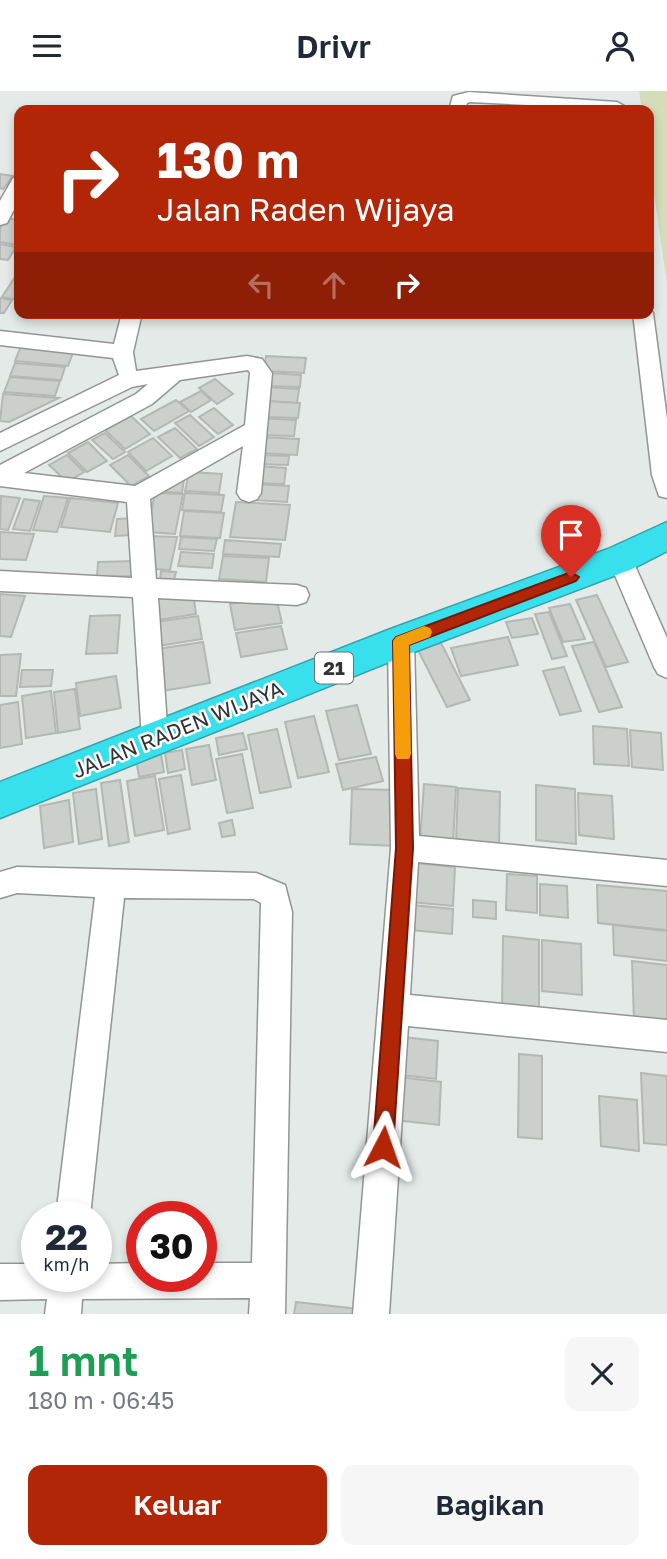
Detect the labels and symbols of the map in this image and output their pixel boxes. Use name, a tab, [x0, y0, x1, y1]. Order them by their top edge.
pin	[541, 505, 601, 577]
road number: 21	[315, 653, 353, 683]
street label: JALAN RADEN WIJAYA	[68, 675, 287, 783]
position arrow	[346, 1110, 420, 1184]
speed limit sign: 30	[126, 1201, 217, 1292]

